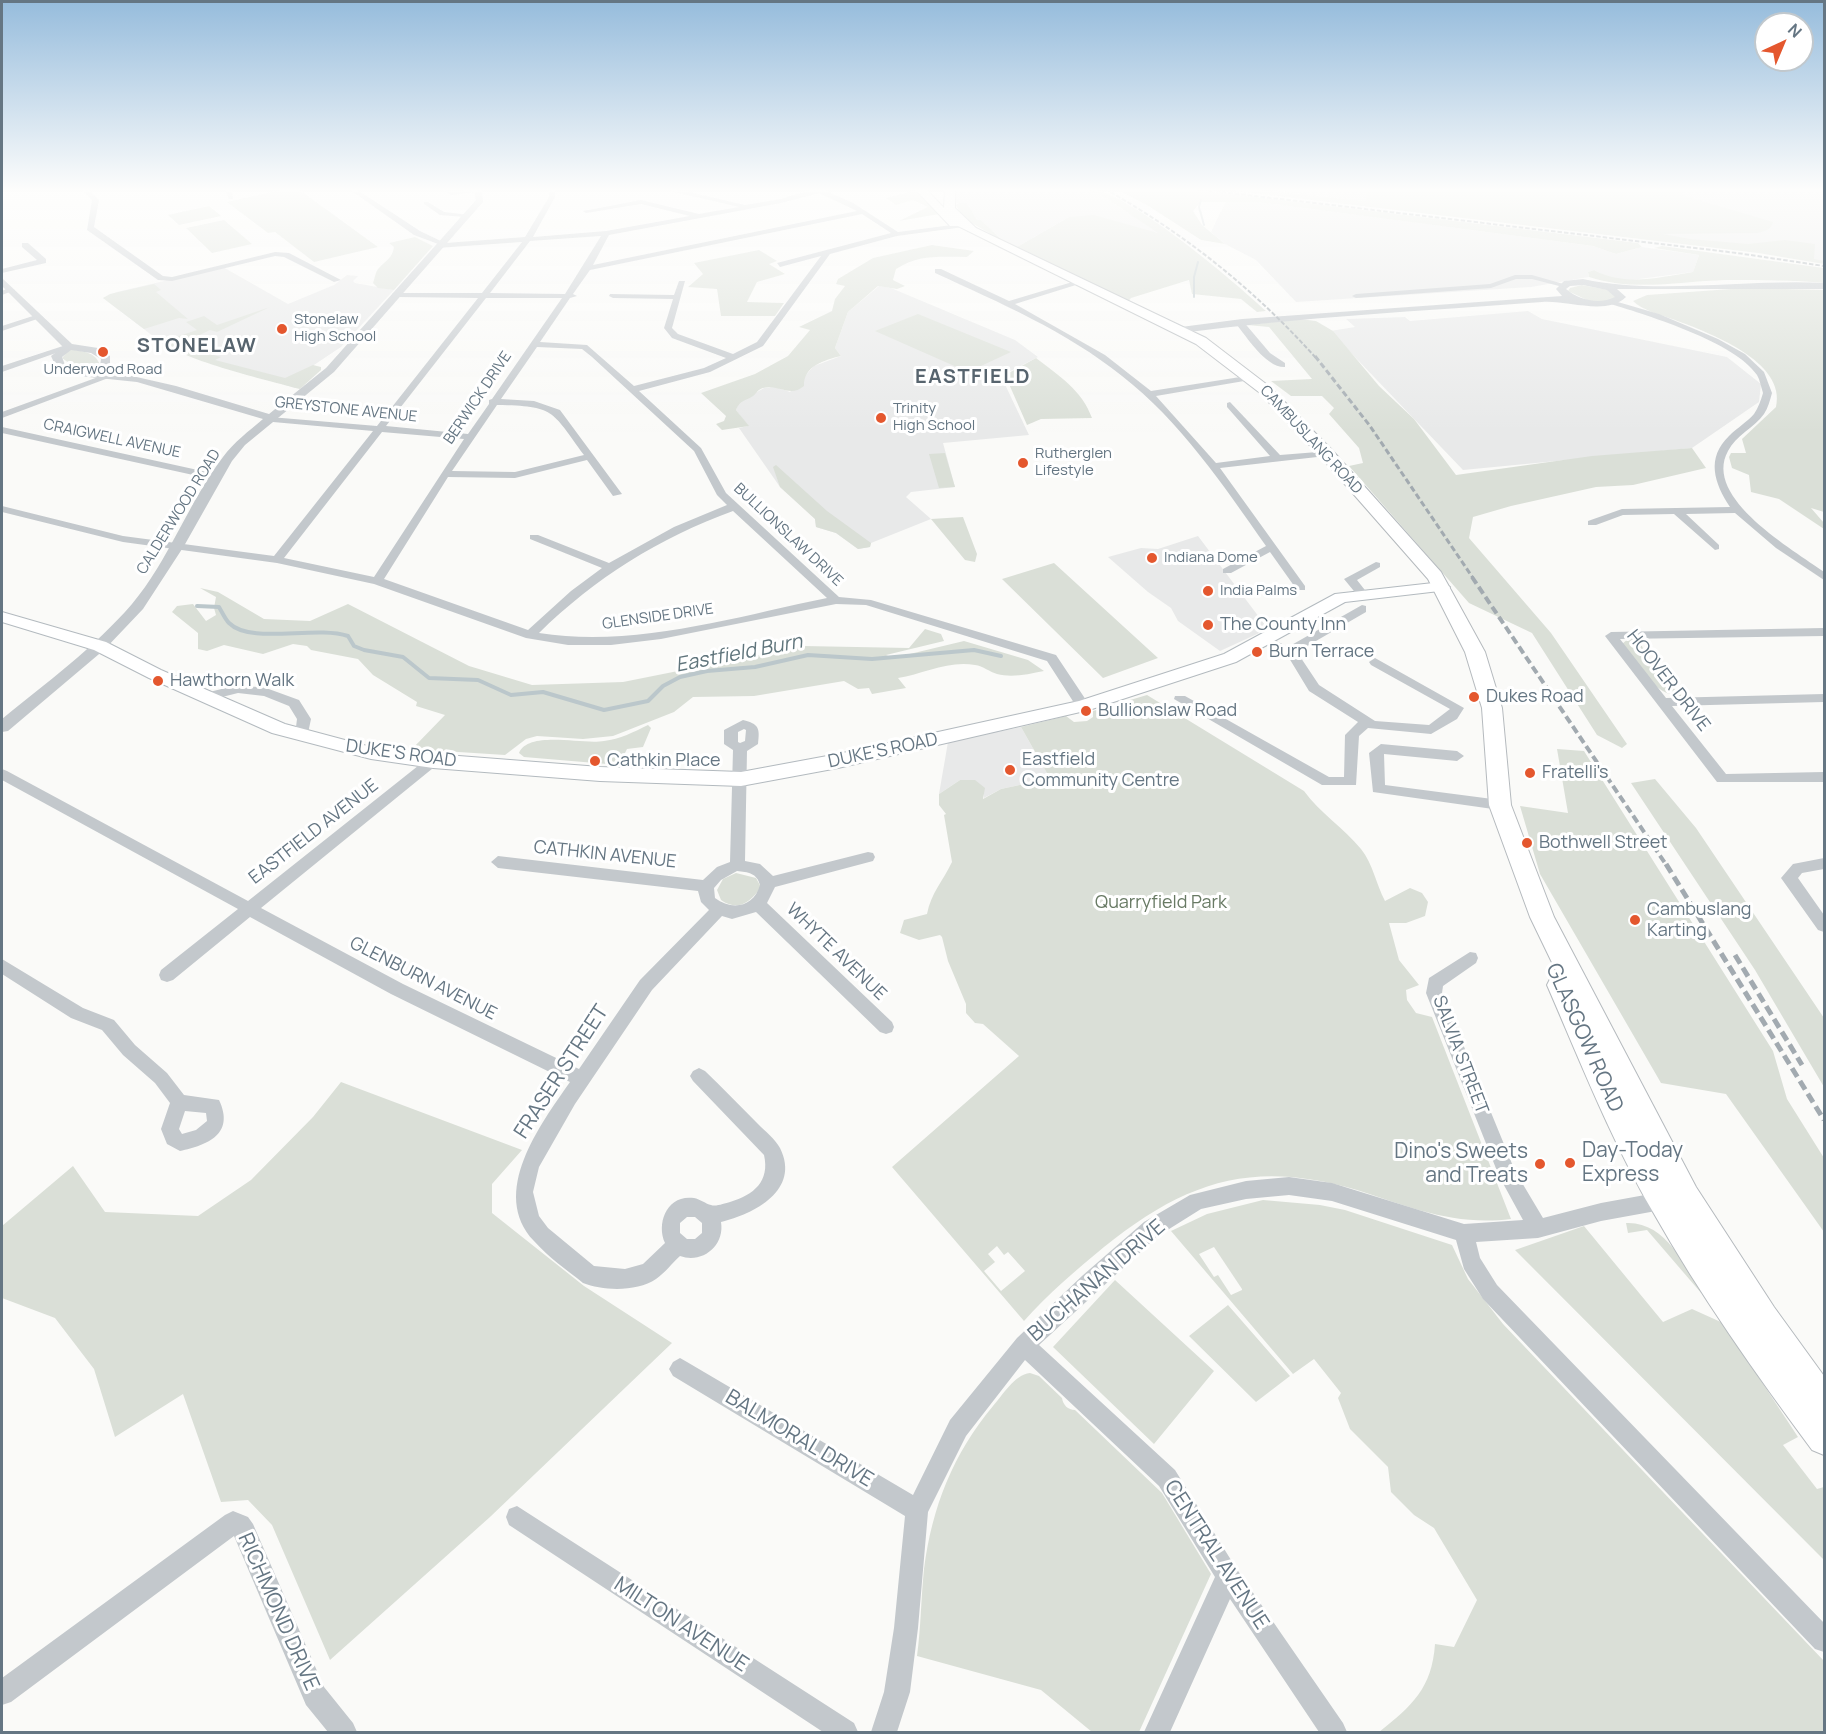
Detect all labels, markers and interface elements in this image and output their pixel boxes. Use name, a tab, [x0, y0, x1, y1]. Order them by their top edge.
north arrow	[1754, 12, 1814, 72]
text: N	[1783, 19, 1807, 42]
place label: Stonelaw High School	[294, 311, 376, 346]
marker: Stonelaw High School	[275, 322, 289, 336]
district label: STONELAW	[137, 334, 257, 358]
marker: Underwood Road	[96, 345, 110, 359]
street label: BERWICK DRIVE	[440, 348, 516, 448]
place label: Underwood Road	[44, 361, 162, 379]
district label: EASTFIELD	[915, 365, 1031, 389]
street label: CAMBUSLANG ROAD	[1256, 382, 1366, 498]
street label: GREYSTONE AVENUE	[274, 394, 418, 426]
place label: Trinity High School	[893, 400, 975, 435]
marker: Trinity High School	[874, 411, 888, 425]
street label: CRAIGWELL AVENUE	[42, 416, 182, 462]
place label: Rutherglen Lifestyle	[1035, 445, 1112, 480]
street label: CALDERWOOD ROAD	[133, 446, 225, 578]
marker: Rutherglen Lifestyle	[1016, 456, 1030, 470]
street label: BULLIONSLAW DRIVE	[730, 480, 846, 590]
place label: Indiana Dome	[1164, 549, 1258, 567]
marker: Indiana Dome	[1145, 551, 1159, 565]
place label: India Palms	[1220, 582, 1297, 600]
marker: India Palms	[1201, 584, 1215, 598]
street label: GLENSIDE DRIVE	[601, 600, 715, 634]
place label: The County Inn	[1220, 614, 1346, 636]
marker: The County Inn	[1201, 618, 1215, 632]
street label: HOOVER DRIVE	[1622, 626, 1714, 736]
water label: Eastfield Burn	[674, 630, 804, 678]
place label: Burn Terrace	[1269, 641, 1374, 663]
marker: Burn Terrace	[1250, 645, 1264, 659]
place label: Hawthorn Walk	[170, 670, 294, 692]
marker: Hawthorn Walk	[151, 674, 165, 688]
place label: Dukes Road	[1486, 686, 1584, 708]
marker: Dukes Road	[1467, 690, 1481, 704]
place label: Bullionslaw Road	[1098, 700, 1237, 722]
marker: Bullionslaw Road	[1079, 704, 1093, 718]
street label: DUKE'S ROAD	[826, 729, 940, 773]
street label: DUKE'S ROAD	[344, 736, 458, 772]
place label: Eastfield Community Centre	[1022, 749, 1180, 792]
place label: Cathkin Place	[607, 750, 720, 772]
marker: Cathkin Place	[588, 754, 602, 768]
place label: Fratelli's	[1542, 762, 1608, 784]
marker: Eastfield Community Centre	[1003, 763, 1017, 777]
marker: Fratelli's	[1523, 766, 1537, 780]
street label: EASTFIELD AVENUE	[245, 775, 383, 889]
place label: Bothwell Street	[1539, 832, 1667, 854]
marker: Bothwell Street	[1520, 836, 1534, 850]
street label: CATHKIN AVENUE	[533, 837, 677, 873]
park label: Quarryfield Park	[1095, 892, 1227, 914]
street label: WHYTE AVENUE	[781, 899, 891, 1005]
place label: Cambuslang Karting	[1647, 899, 1751, 942]
marker: Cambuslang Karting	[1628, 913, 1642, 927]
street label: GLENBURN AVENUE	[346, 933, 500, 1025]
street label: GLASGOW ROAD	[1540, 960, 1628, 1116]
street label: SALVIA STREET	[1428, 993, 1492, 1117]
street label: FRASER STREET	[509, 1000, 615, 1144]
place label: Day-Today Express	[1582, 1138, 1683, 1188]
place label: Dino's Sweets and Treats	[1394, 1139, 1528, 1189]
marker: Day-Today Express	[1563, 1156, 1577, 1170]
marker: Dino's Sweets and Treats	[1533, 1157, 1547, 1171]
street label: BUCHANAN DRIVE	[1023, 1215, 1171, 1347]
street label: BALMORAL DRIVE	[720, 1385, 878, 1493]
street label: CENTRAL AVENUE	[1158, 1476, 1274, 1634]
street label: RICHMOND DRIVE	[232, 1529, 324, 1695]
street label: MILTON AVENUE	[609, 1572, 753, 1678]

